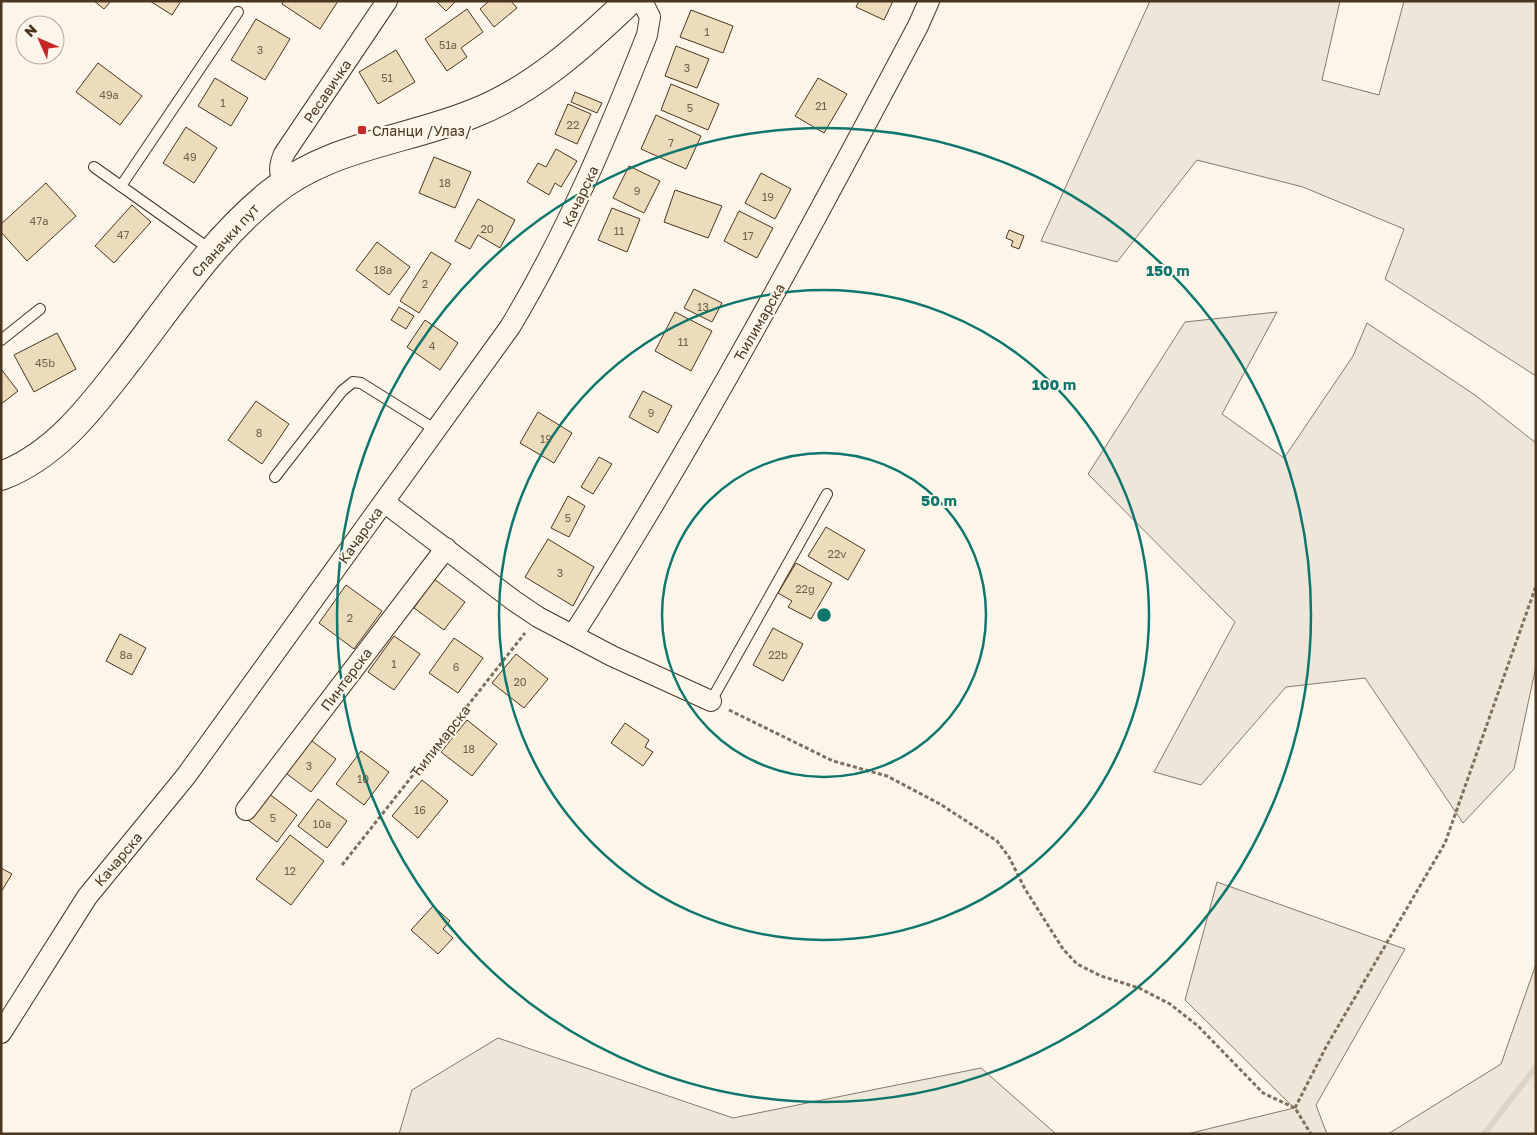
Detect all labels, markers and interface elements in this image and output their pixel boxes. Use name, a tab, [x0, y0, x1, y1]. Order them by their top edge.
north arrow	[15, 15, 65, 65]
text: N	[21, 21, 40, 40]
house number: 1	[704, 25, 710, 38]
house number: 51a	[439, 38, 457, 51]
house number: 3	[257, 43, 263, 56]
street label: Ресавичка	[300, 56, 354, 126]
house number: 3	[684, 61, 690, 74]
house number: 51	[381, 71, 393, 84]
house number: 49a	[99, 88, 119, 101]
house number: 1	[220, 96, 226, 109]
house number: 21	[815, 99, 827, 112]
house number: 5	[687, 101, 693, 114]
house number: 22	[567, 118, 579, 131]
place label: Сланци /Улаз/	[372, 122, 472, 139]
marker: Сланци /Улаз/	[356, 124, 368, 136]
house number: 7	[668, 136, 674, 149]
house number: 49	[183, 150, 197, 163]
street label: Качарска	[558, 163, 602, 229]
house number: 18	[439, 176, 451, 189]
house number: 9	[634, 184, 640, 197]
house number: 19	[762, 190, 774, 203]
street label: Сланачки пут	[188, 200, 262, 280]
house number: 47a	[30, 214, 48, 227]
house number: 20	[480, 222, 494, 235]
house number: 11	[614, 224, 624, 237]
house number: 47	[117, 228, 129, 241]
house number: 17	[742, 229, 754, 242]
text: 150 m	[1146, 261, 1190, 279]
house number: 18a	[374, 263, 392, 276]
house number: 2	[422, 277, 428, 290]
street label: Ћилимарска	[730, 280, 788, 364]
house number: 13	[697, 300, 709, 313]
house number: 11	[678, 335, 688, 348]
house number: 4	[429, 339, 436, 352]
house number: 45b	[35, 356, 55, 369]
text: 100 m	[1032, 375, 1076, 393]
house number: 9	[648, 406, 654, 419]
house number: 8	[256, 426, 263, 439]
house number: 19	[540, 432, 552, 445]
text: 50 m	[921, 491, 957, 509]
street label: Качарска	[334, 503, 386, 567]
house number: 5	[565, 511, 571, 524]
house number: 22v	[828, 547, 846, 560]
house number: 3	[557, 566, 563, 579]
house number: 22g	[795, 582, 815, 595]
centre of rings	[815, 606, 833, 624]
house number: 2	[347, 611, 353, 624]
street label: Пинтерска	[317, 644, 375, 714]
house number: 8a	[120, 648, 132, 661]
house number: 22b	[768, 648, 788, 661]
house number: 1	[391, 657, 397, 670]
house number: 6	[453, 660, 460, 673]
house number: 20	[513, 675, 527, 688]
street label: Ћилимарска	[407, 701, 473, 781]
house number: 18	[463, 742, 475, 755]
house number: 3	[306, 759, 312, 772]
house number: 10	[357, 772, 369, 785]
house number: 16	[414, 803, 426, 816]
house number: 5	[270, 811, 276, 824]
house number: 10a	[313, 817, 331, 830]
street label: Качарска	[90, 829, 146, 889]
house number: 12	[284, 864, 296, 877]

